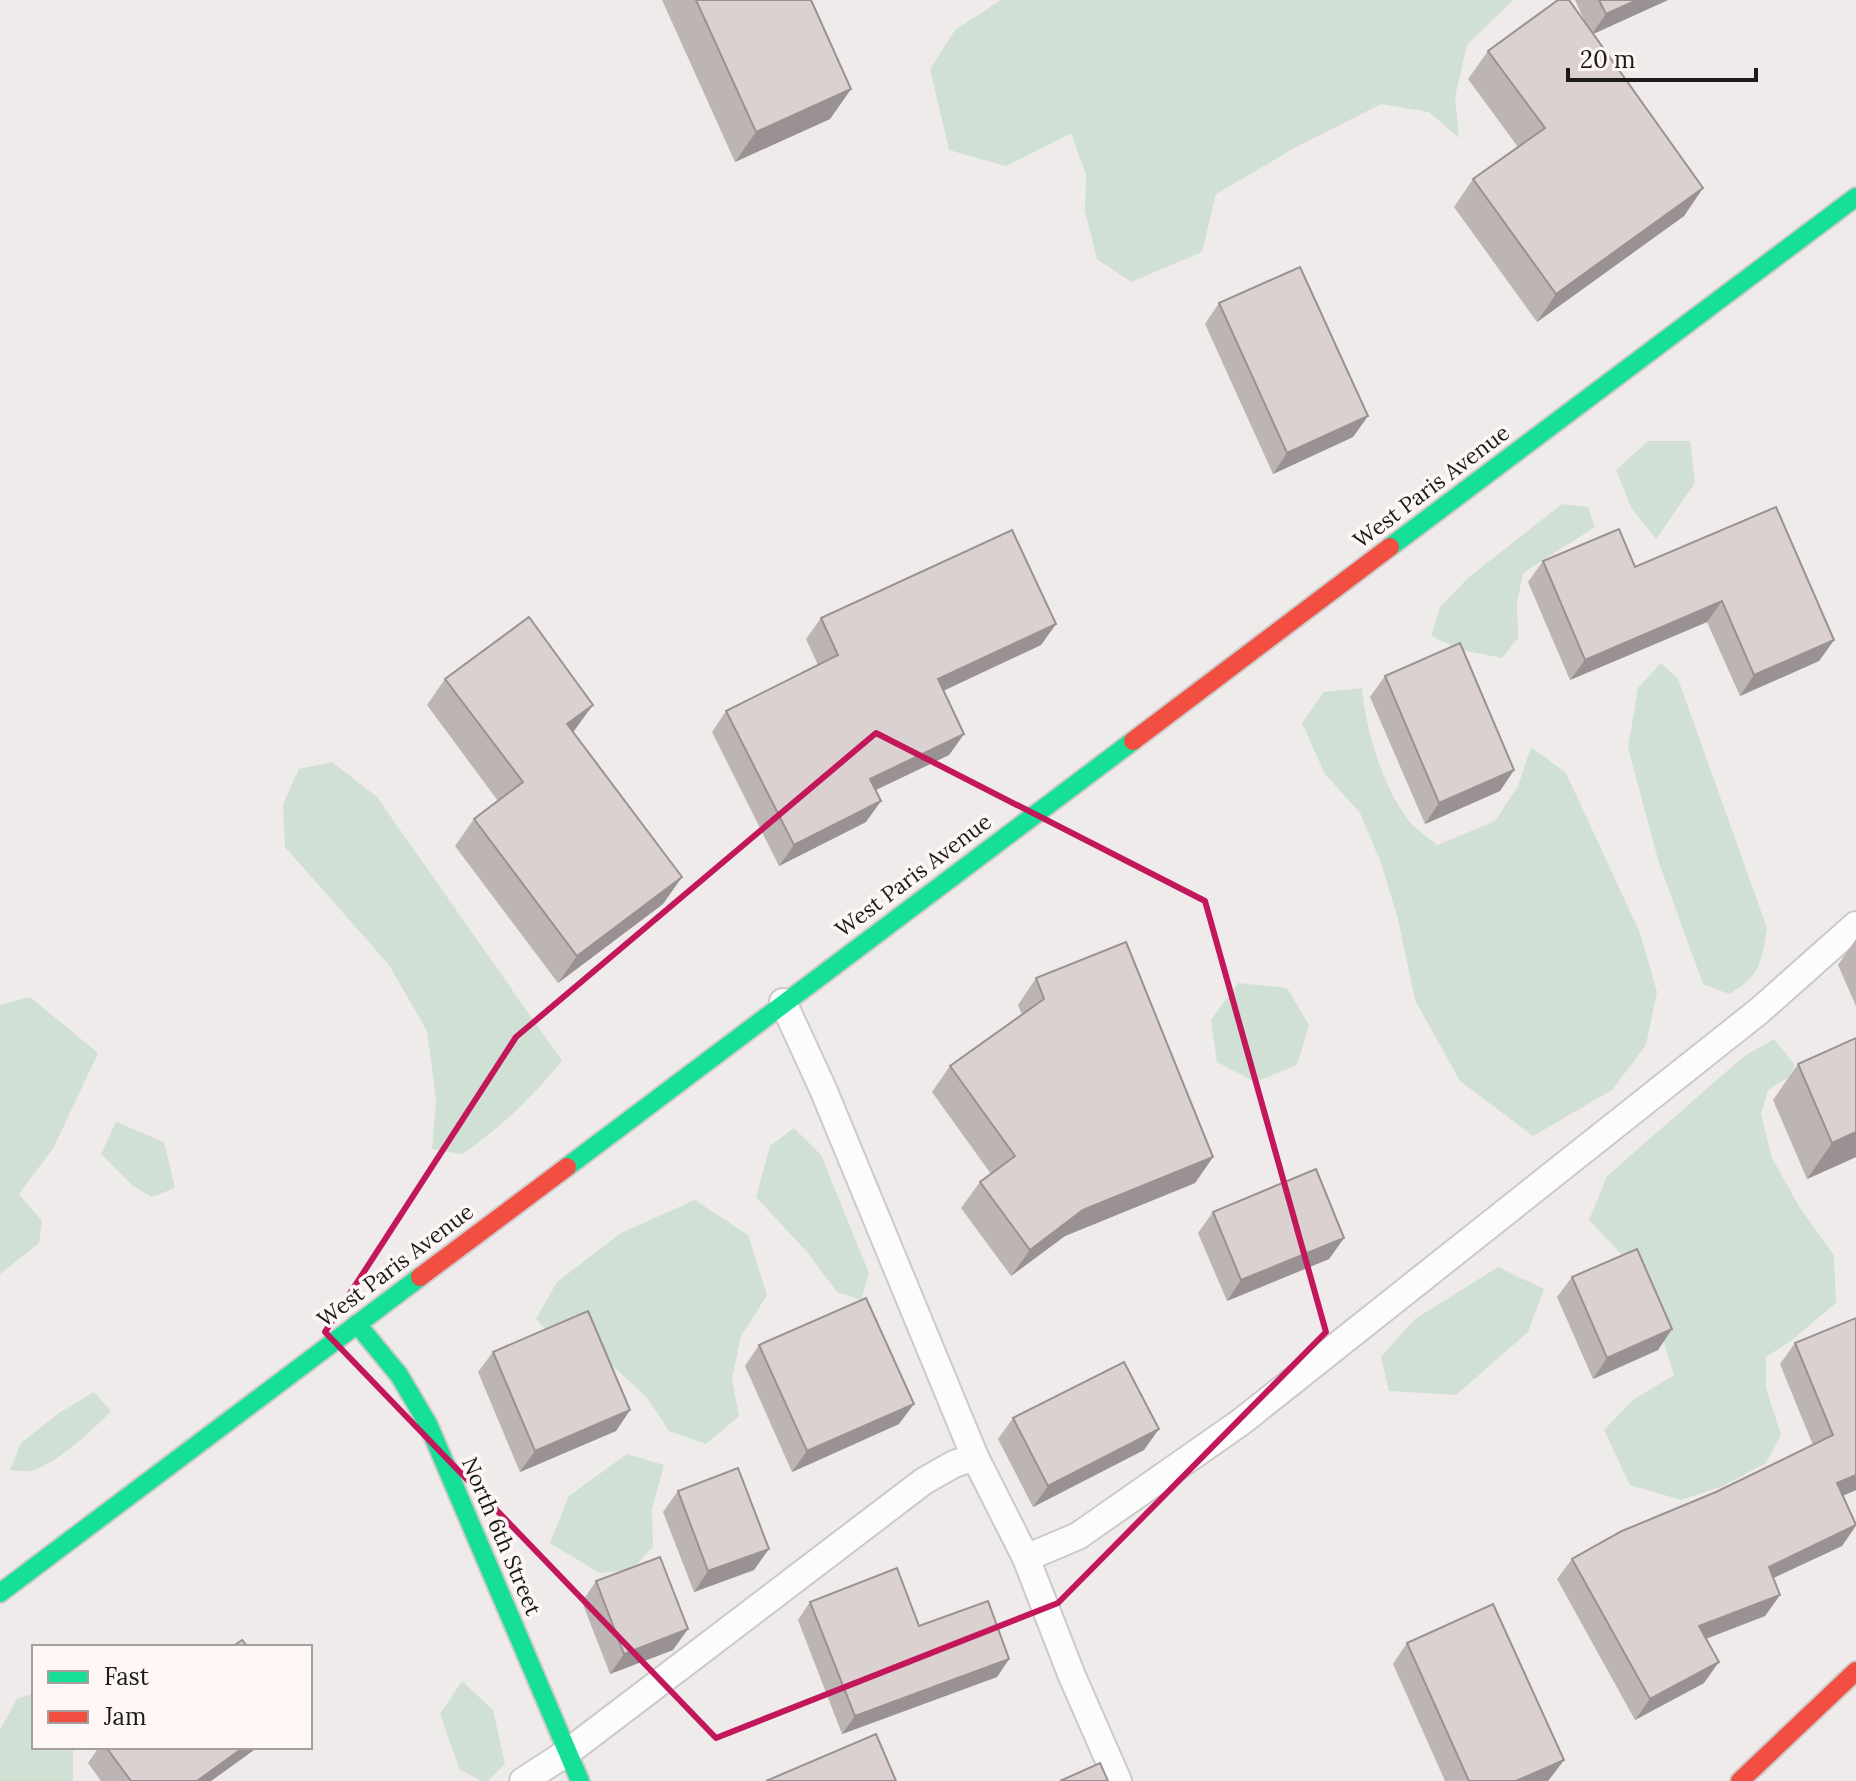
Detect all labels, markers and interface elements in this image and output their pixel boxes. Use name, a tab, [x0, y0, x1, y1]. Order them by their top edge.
scale bar	[1568, 32, 1756, 82]
text: 20 m	[1580, 44, 1636, 75]
street label: West Paris Avenue	[1347, 418, 1515, 554]
street label: West Paris Avenue	[829, 807, 997, 943]
street label: West Paris Avenue	[311, 1197, 479, 1333]
street label: North 6th Street	[456, 1453, 548, 1620]
legend	[32, 1645, 312, 1749]
text: Fast	[104, 1661, 150, 1692]
text: Jam	[103, 1701, 146, 1732]

